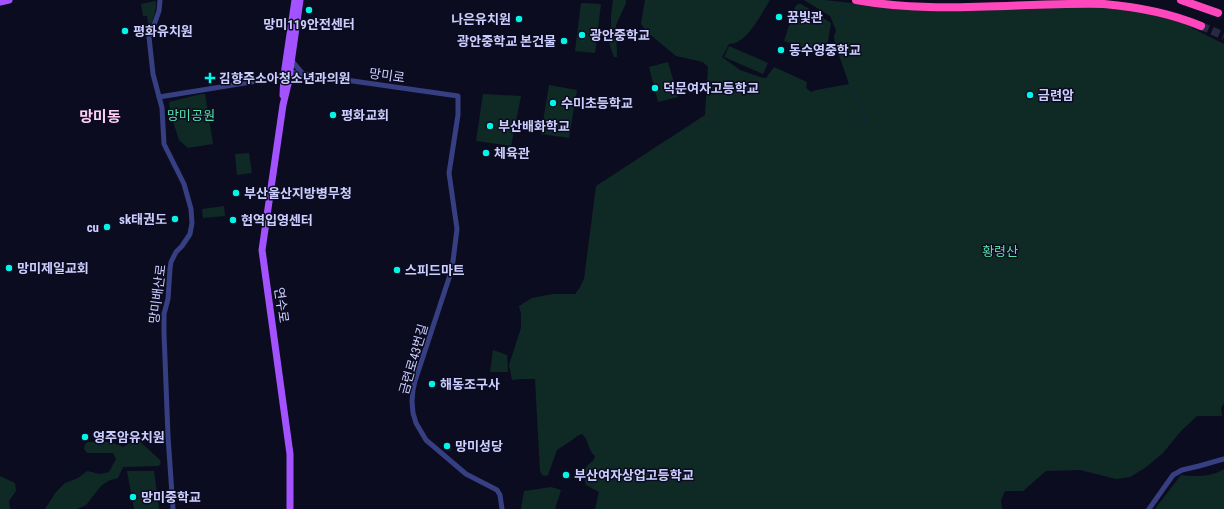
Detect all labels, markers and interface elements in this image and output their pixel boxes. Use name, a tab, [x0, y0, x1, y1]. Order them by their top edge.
marker: 망미119안전센터	[304, 5, 314, 15]
place label: 꿈빛관	[787, 10, 823, 25]
place label: 나은유치원	[451, 12, 511, 27]
marker: 꿈빛관	[774, 12, 784, 22]
marker: 나은유치원	[514, 14, 524, 24]
place label: 망미119안전센터	[263, 17, 355, 32]
place label: 평화유치원	[133, 24, 193, 39]
marker: 평화유치원	[120, 26, 130, 36]
place label: 광안중학교	[590, 28, 650, 43]
marker: 광안중학교	[577, 30, 587, 40]
place label: 광안중학교 본건물	[457, 34, 556, 49]
marker: 광안중학교 본건물	[559, 36, 569, 46]
place label: 동수영중학교	[789, 43, 861, 58]
marker: 동수영중학교	[776, 45, 786, 55]
street label: 망미로	[368, 66, 406, 85]
place label: 김향주소아청소년과의원	[219, 71, 351, 86]
marker: 김향주소아청소년과의원	[204, 72, 216, 84]
place label: 덕문여자고등학교	[663, 81, 759, 96]
marker: 덕문여자고등학교	[650, 83, 660, 93]
place label: 금련암	[1038, 88, 1074, 103]
marker: 금련암	[1025, 90, 1035, 100]
place label: 수미초등학교	[561, 96, 633, 111]
marker: 수미초등학교	[548, 98, 558, 108]
district label: 망미동	[79, 108, 121, 126]
park label: 망미공원	[167, 108, 215, 123]
place label: 평화교회	[341, 108, 389, 123]
marker: 평화교회	[328, 110, 338, 120]
place label: 부산배화학교	[498, 119, 570, 134]
marker: 부산배화학교	[485, 121, 495, 131]
place label: 체육관	[494, 146, 530, 161]
marker: 체육관	[481, 148, 491, 158]
place label: 부산울산지방병무청	[244, 186, 352, 201]
marker: 부산울산지방병무청	[231, 188, 241, 198]
place label: sk태권도	[119, 212, 167, 227]
place label: 현역입영센터	[241, 213, 313, 228]
marker: sk태권도	[170, 214, 180, 224]
marker: 현역입영센터	[228, 215, 238, 225]
place label: cu	[87, 220, 99, 235]
marker: cu	[102, 222, 112, 232]
park label: 황령산	[982, 244, 1018, 259]
place label: 망미제일교회	[17, 261, 89, 276]
marker: 망미제일교회	[4, 263, 14, 273]
street label: 망미배산로	[146, 263, 169, 325]
place label: 스피드마트	[405, 263, 465, 278]
marker: 스피드마트	[392, 265, 402, 275]
street label: 연수로	[272, 286, 291, 324]
street label: 금련로43번길	[396, 322, 431, 396]
place label: 해동조구사	[440, 377, 500, 392]
marker: 해동조구사	[427, 379, 437, 389]
place label: 영주암유치원	[93, 430, 165, 445]
marker: 영주암유치원	[80, 432, 90, 442]
place label: 망미성당	[455, 439, 503, 454]
marker: 망미성당	[442, 441, 452, 451]
place label: 부산여자상업고등학교	[574, 468, 694, 483]
marker: 부산여자상업고등학교	[561, 470, 571, 480]
place label: 망미중학교	[141, 490, 201, 505]
marker: 망미중학교	[128, 492, 138, 502]

